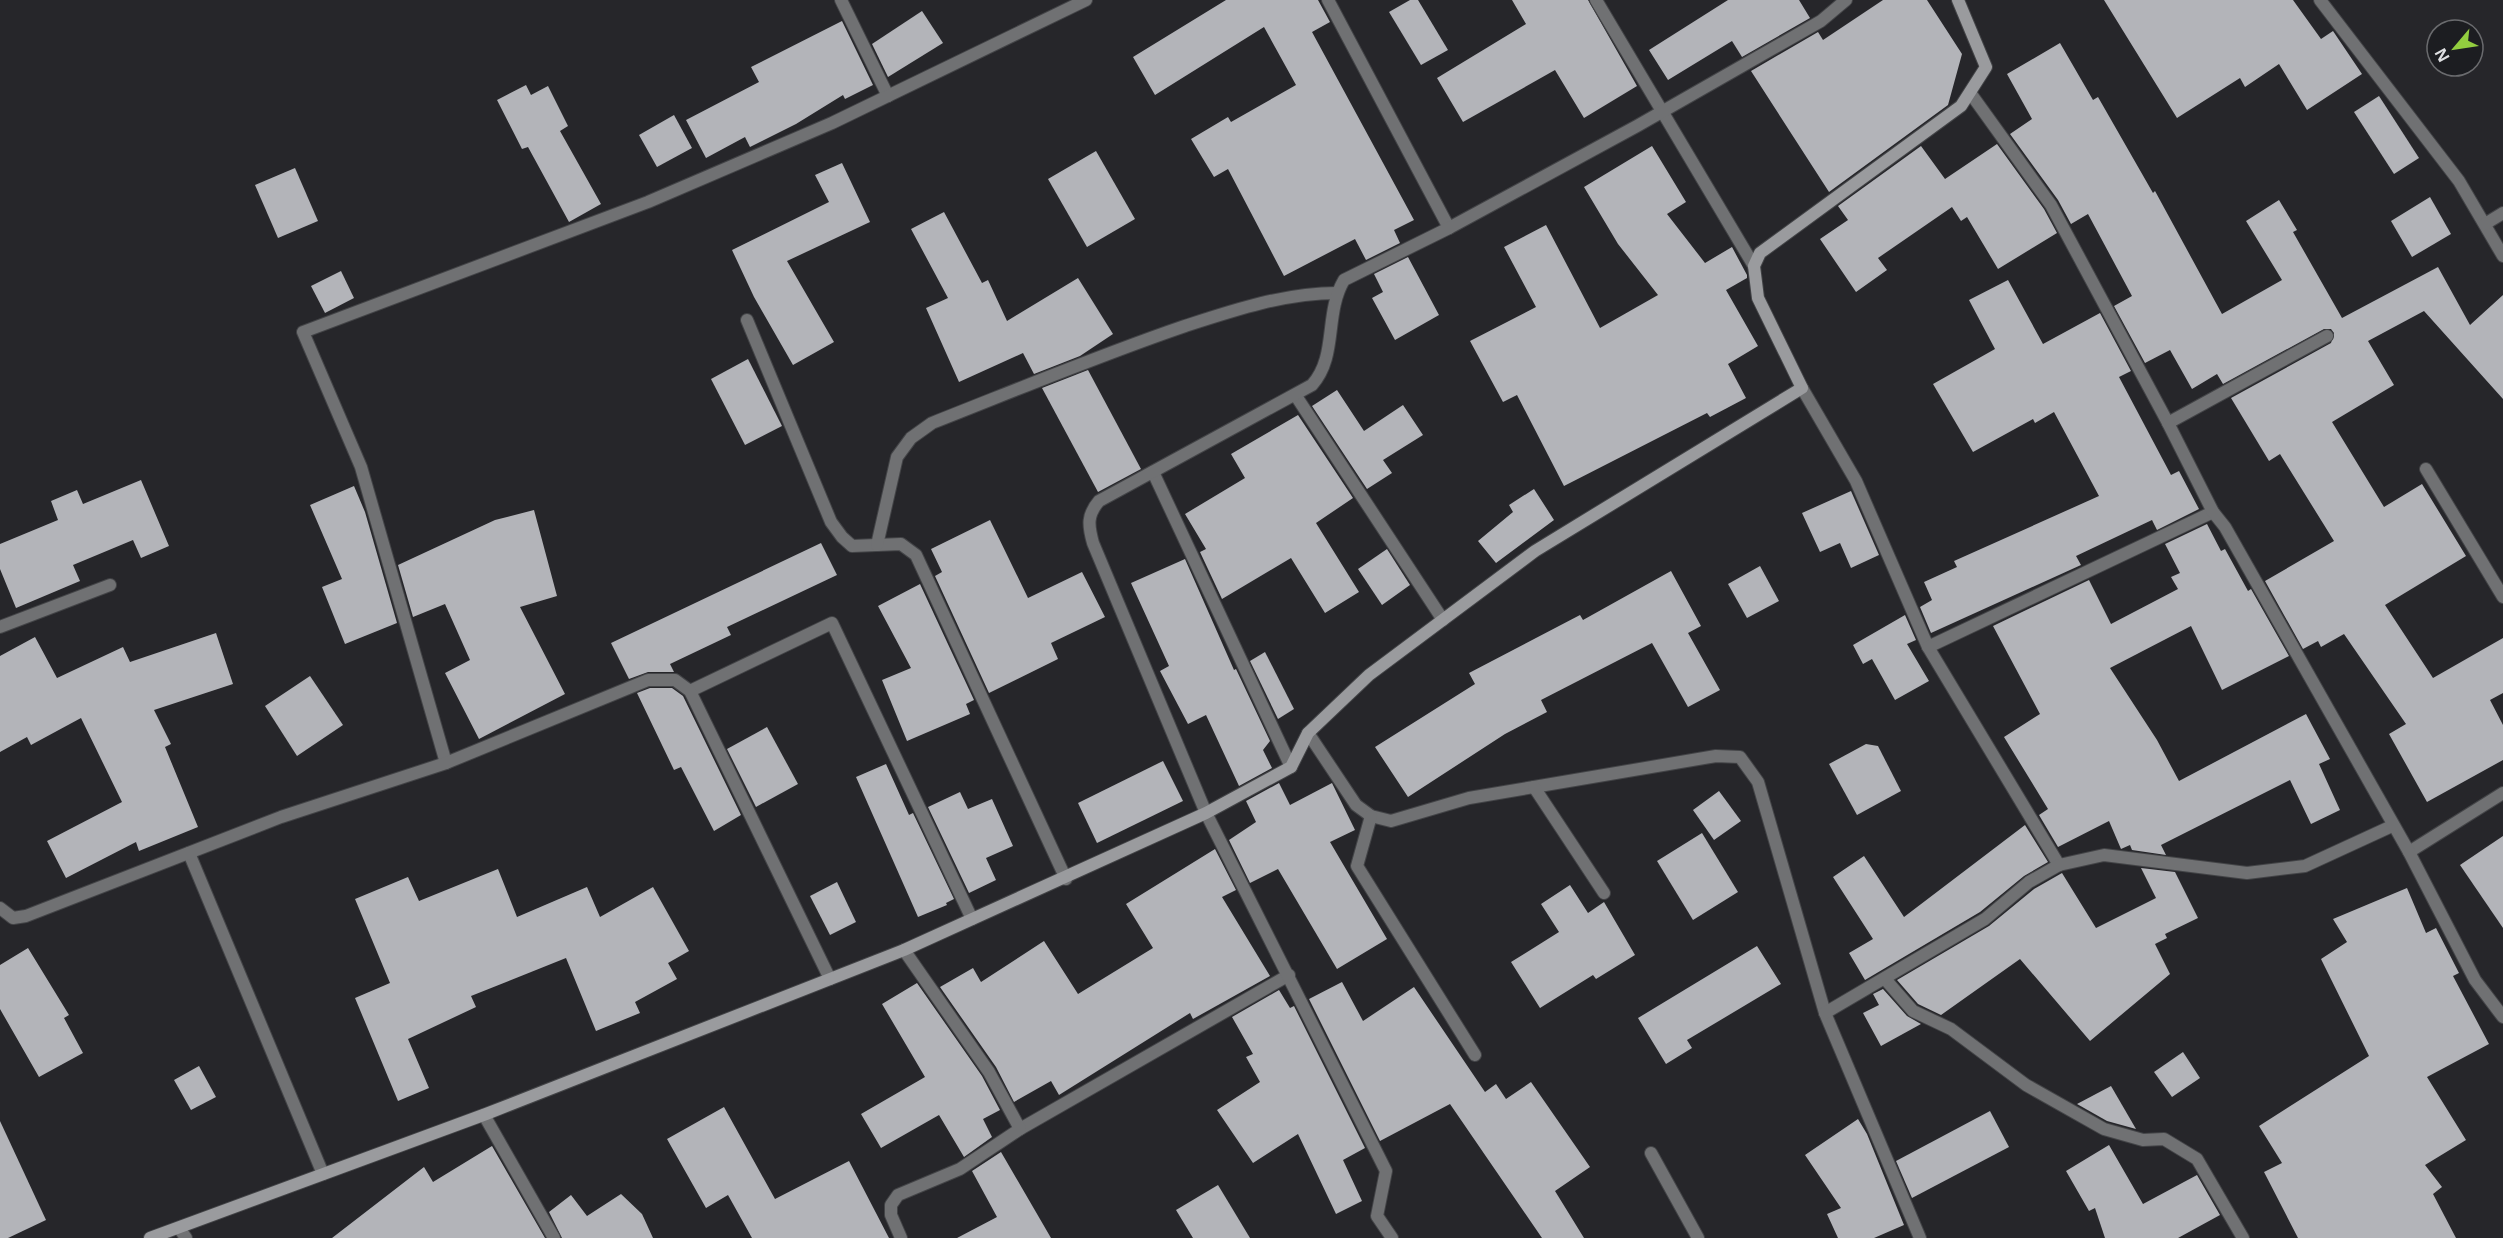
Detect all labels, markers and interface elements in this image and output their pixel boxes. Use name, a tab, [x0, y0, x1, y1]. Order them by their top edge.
north arrow	[2425, 18, 2485, 78]
text: N	[2429, 44, 2455, 66]

